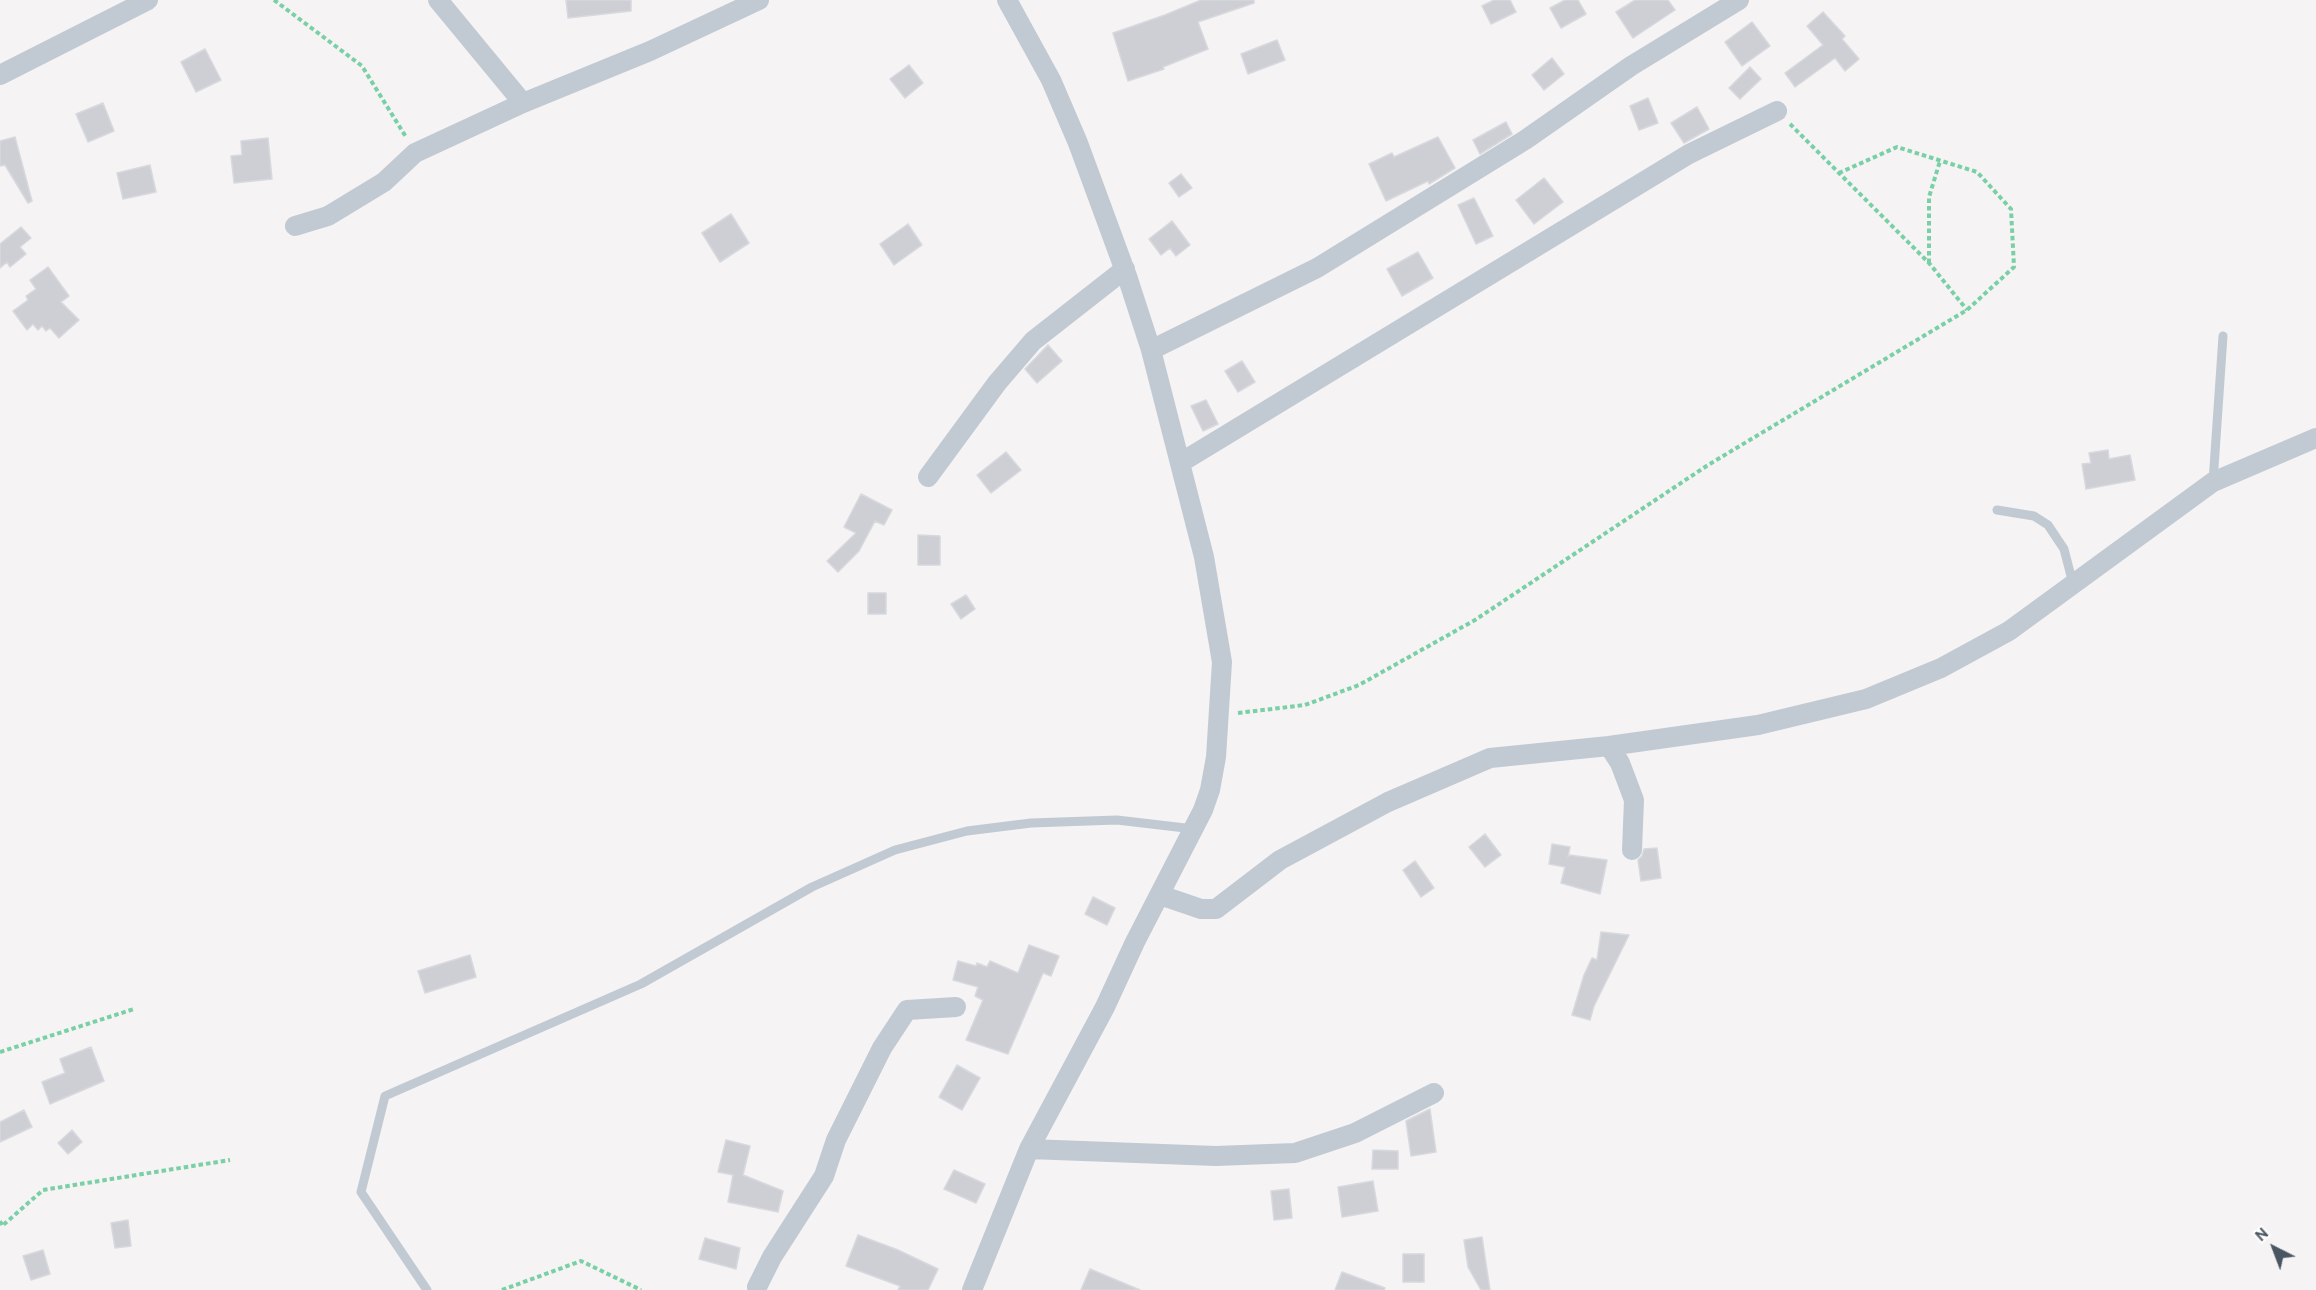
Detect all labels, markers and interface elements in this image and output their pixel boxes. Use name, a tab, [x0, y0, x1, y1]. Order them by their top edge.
north arrow	[2244, 1218, 2304, 1278]
text: N	[2251, 1223, 2272, 1245]

